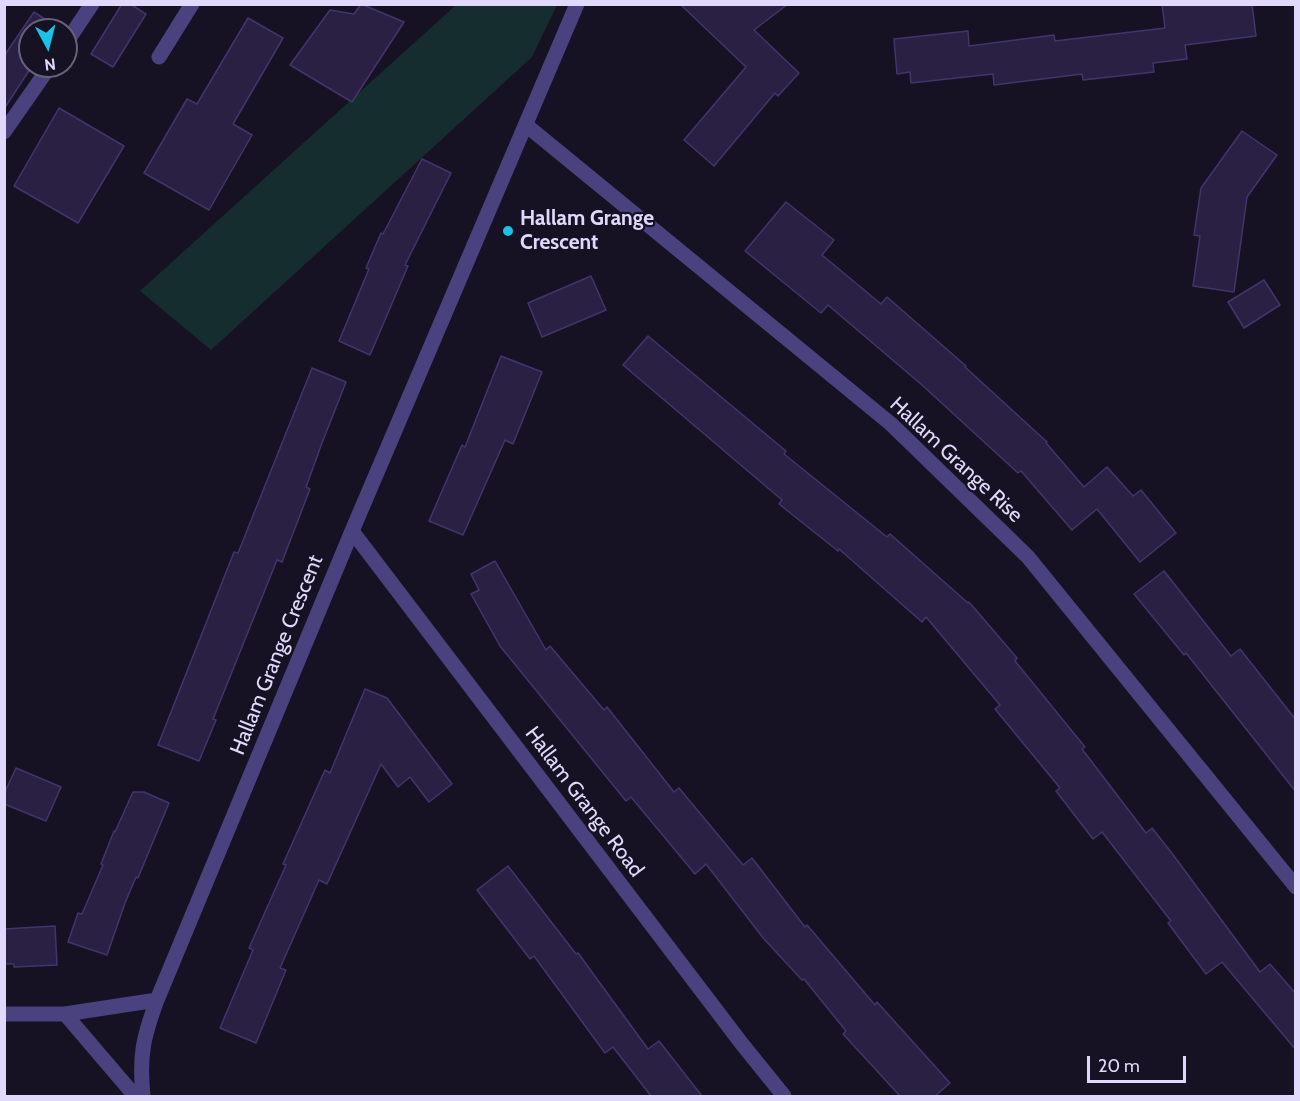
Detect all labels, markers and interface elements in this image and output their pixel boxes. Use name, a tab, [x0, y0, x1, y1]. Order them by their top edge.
north arrow	[18, 18, 78, 78]
text: N	[43, 54, 57, 74]
place label: Hallam Grange Crescent	[520, 206, 654, 256]
marker: Hallam Grange Crescent	[501, 224, 515, 238]
street label: Hallam Grange Rise	[884, 392, 1028, 528]
street label: Hallam Grange Crescent	[225, 551, 329, 759]
street label: Hallam Grange Road	[519, 722, 649, 882]
scale bar	[1090, 1044, 1189, 1082]
text: 20 m	[1098, 1055, 1140, 1077]

